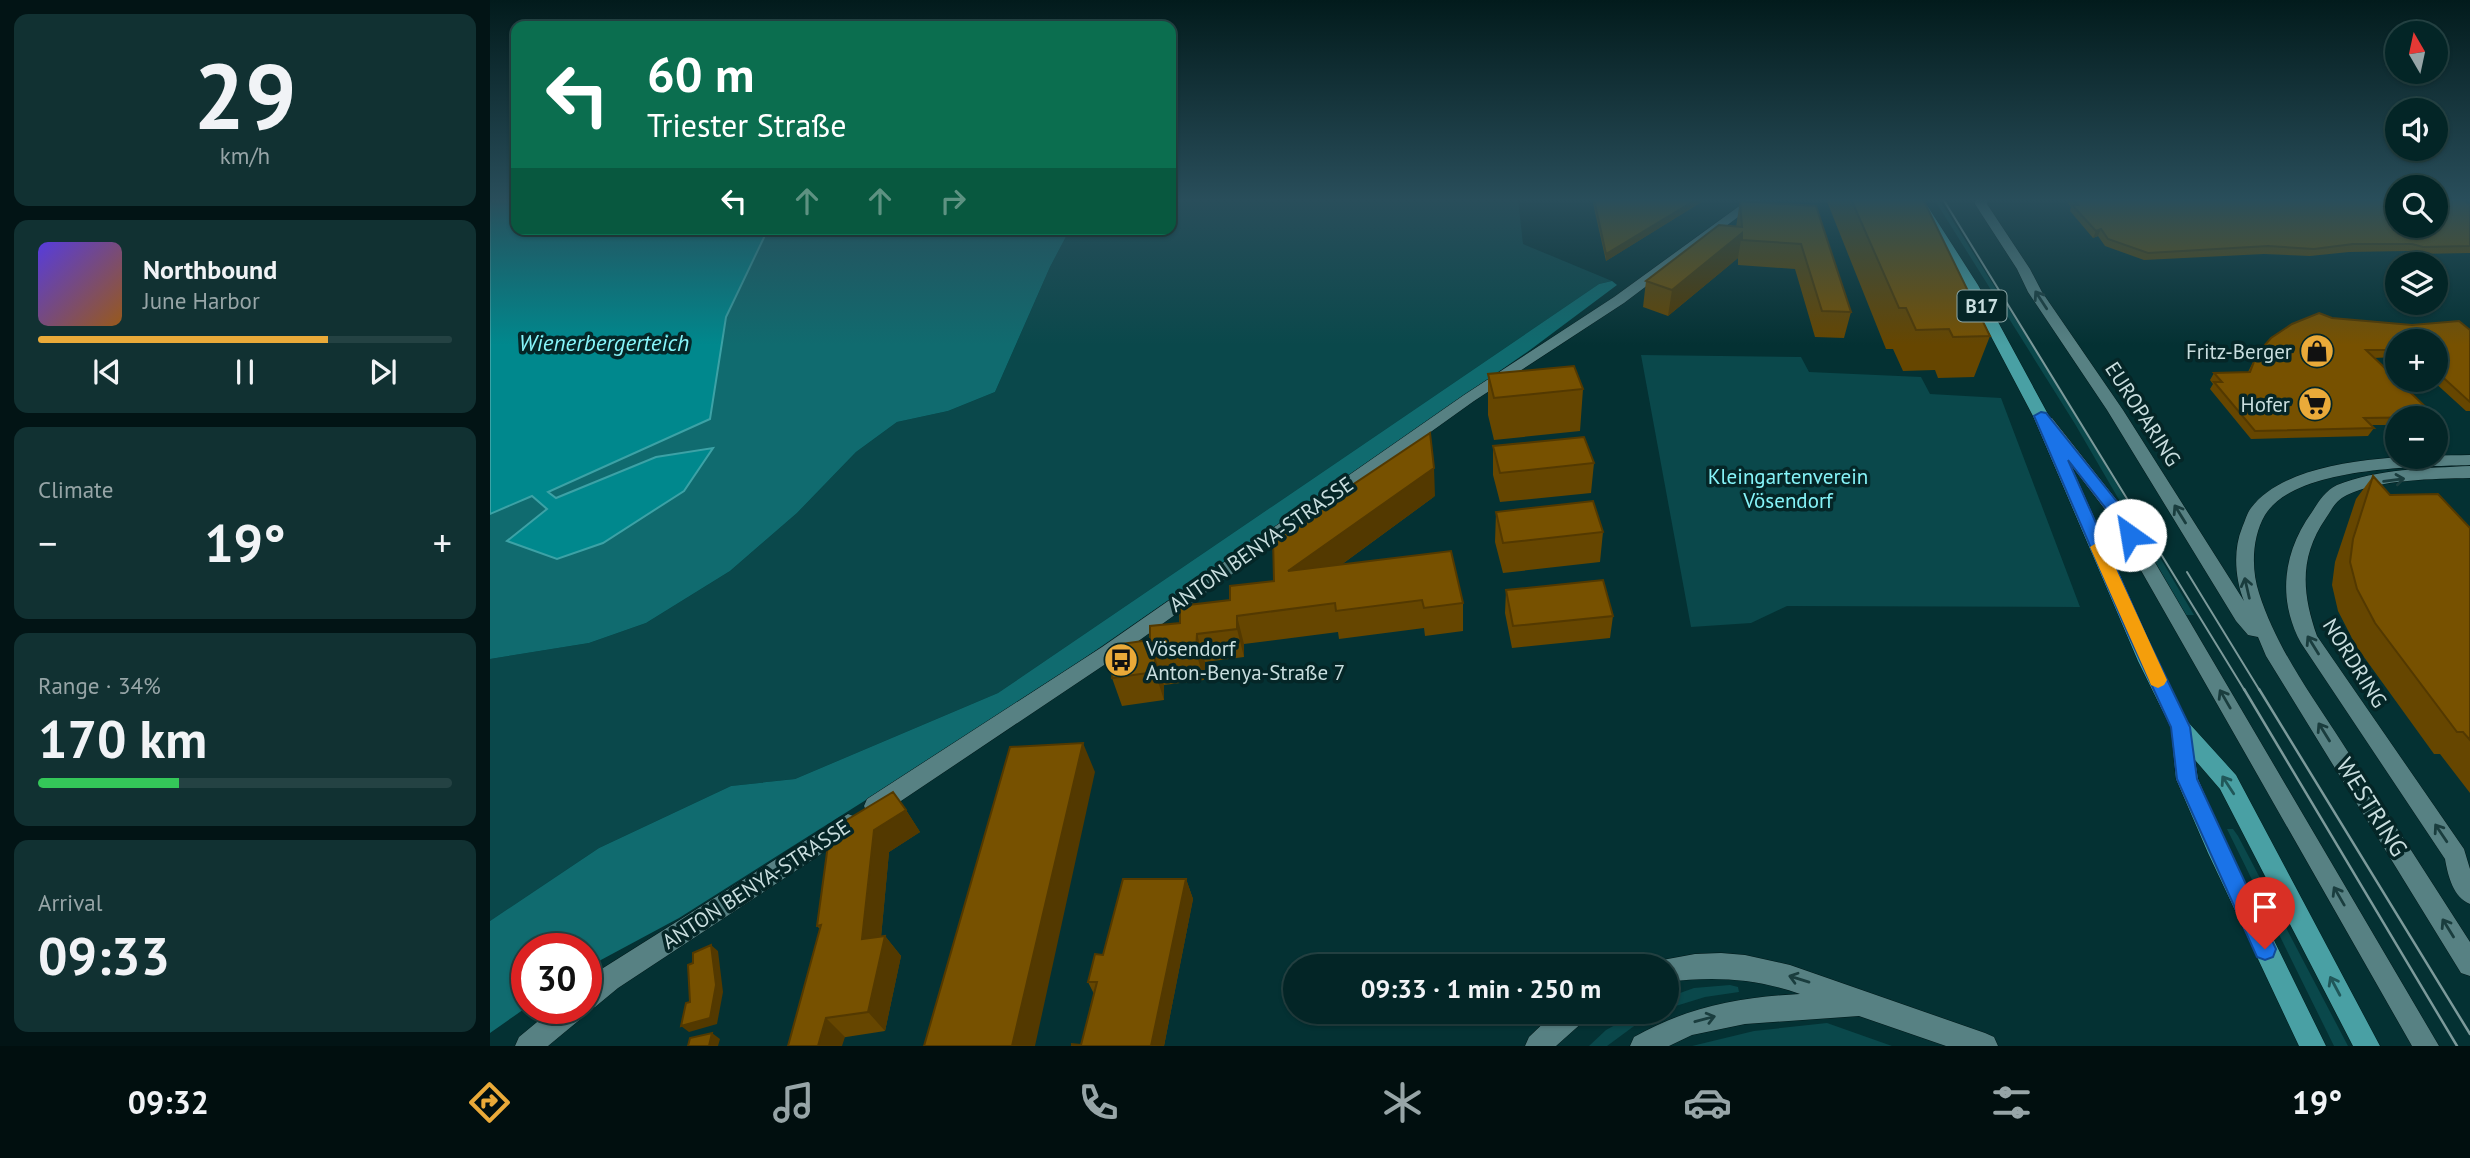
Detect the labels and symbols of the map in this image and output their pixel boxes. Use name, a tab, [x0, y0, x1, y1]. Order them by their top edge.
north arrow	[2385, 21, 2448, 84]
road number: B17	[1958, 290, 2006, 322]
one-way arrow	[2034, 291, 2048, 310]
water label: Wienerbergerteich	[519, 328, 689, 357]
shop icon: Fritz-Berger	[2298, 332, 2336, 370]
place label: Fritz-Berger	[2186, 338, 2292, 365]
street label: EUROPARING	[2099, 357, 2187, 471]
supermarket icon: Hofer	[2296, 385, 2334, 423]
place label: Hofer	[2241, 391, 2290, 418]
park label: Kleingartenverein Vösendorf	[1708, 463, 1868, 514]
street label: ANTON BENYA-STRASSE	[1164, 470, 1358, 618]
one-way arrow	[2382, 473, 2405, 486]
position arrow	[2093, 498, 2167, 572]
one-way arrow	[2172, 505, 2187, 524]
one-way arrow	[2240, 578, 2253, 600]
street label: NORDRING	[2317, 613, 2393, 713]
place label: Vösendorf Anton-Benya-Straße 7	[1145, 635, 1345, 686]
one-way arrow	[2306, 635, 2320, 655]
bus stop icon: Vösendorf Anton-Benya-Straße 7	[1102, 641, 1140, 679]
one-way arrow	[2218, 690, 2232, 710]
one-way arrow	[2316, 723, 2331, 742]
street label: WESTRING	[2329, 752, 2415, 862]
one-way arrow	[2221, 776, 2236, 795]
street label: ANTON BENYA-STRASSE	[657, 813, 855, 955]
one-way arrow	[2433, 824, 2448, 843]
pin	[2235, 877, 2295, 949]
one-way arrow	[2332, 886, 2345, 907]
one-way arrow	[2441, 919, 2455, 939]
speed limit sign: 30	[511, 933, 602, 1024]
one-way arrow	[1788, 972, 1810, 985]
one-way arrow	[2328, 976, 2341, 997]
one-way arrow	[1694, 1011, 1716, 1024]

